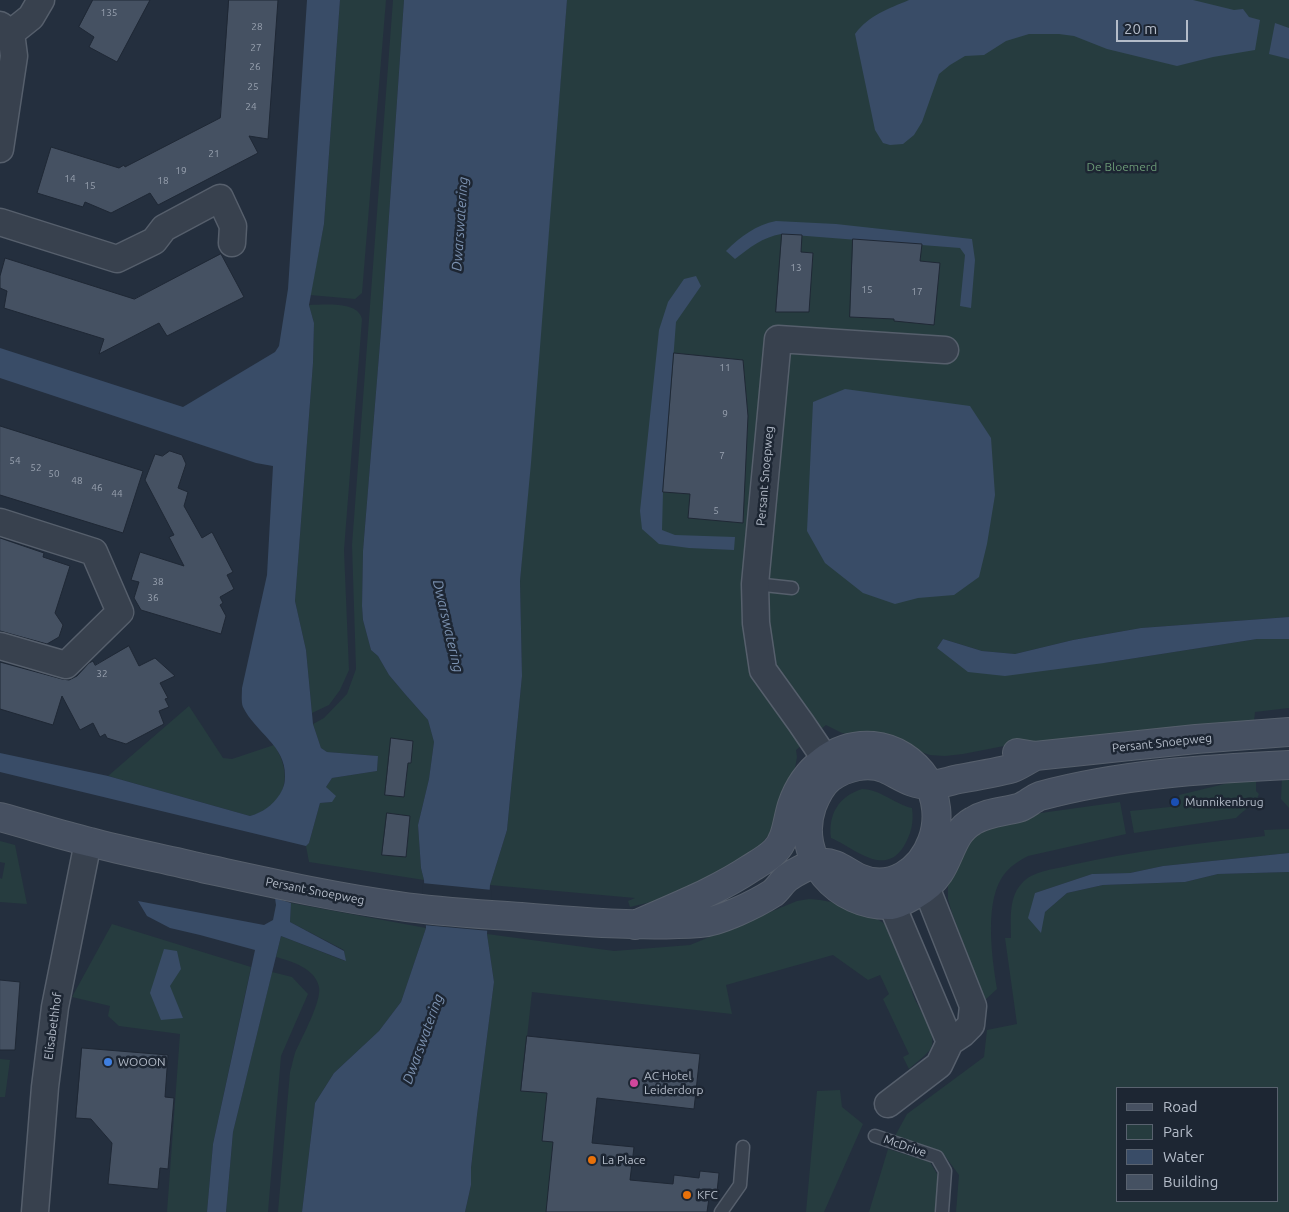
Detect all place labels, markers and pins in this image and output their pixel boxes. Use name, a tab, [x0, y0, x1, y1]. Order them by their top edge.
place label: Munnikenbrug	[1185, 795, 1264, 809]
marker: Munnikenbrug	[1169, 796, 1181, 808]
place label: WOOON	[118, 1055, 166, 1069]
marker: WOOON	[102, 1056, 114, 1068]
place label: AC Hotel Leiderdorp	[644, 1069, 703, 1097]
marker: AC Hotel Leiderdorp	[628, 1077, 640, 1089]
place label: La Place	[602, 1153, 646, 1167]
marker: La Place	[586, 1154, 598, 1166]
place label: KFC	[697, 1188, 718, 1202]
marker: KFC	[681, 1189, 693, 1201]

